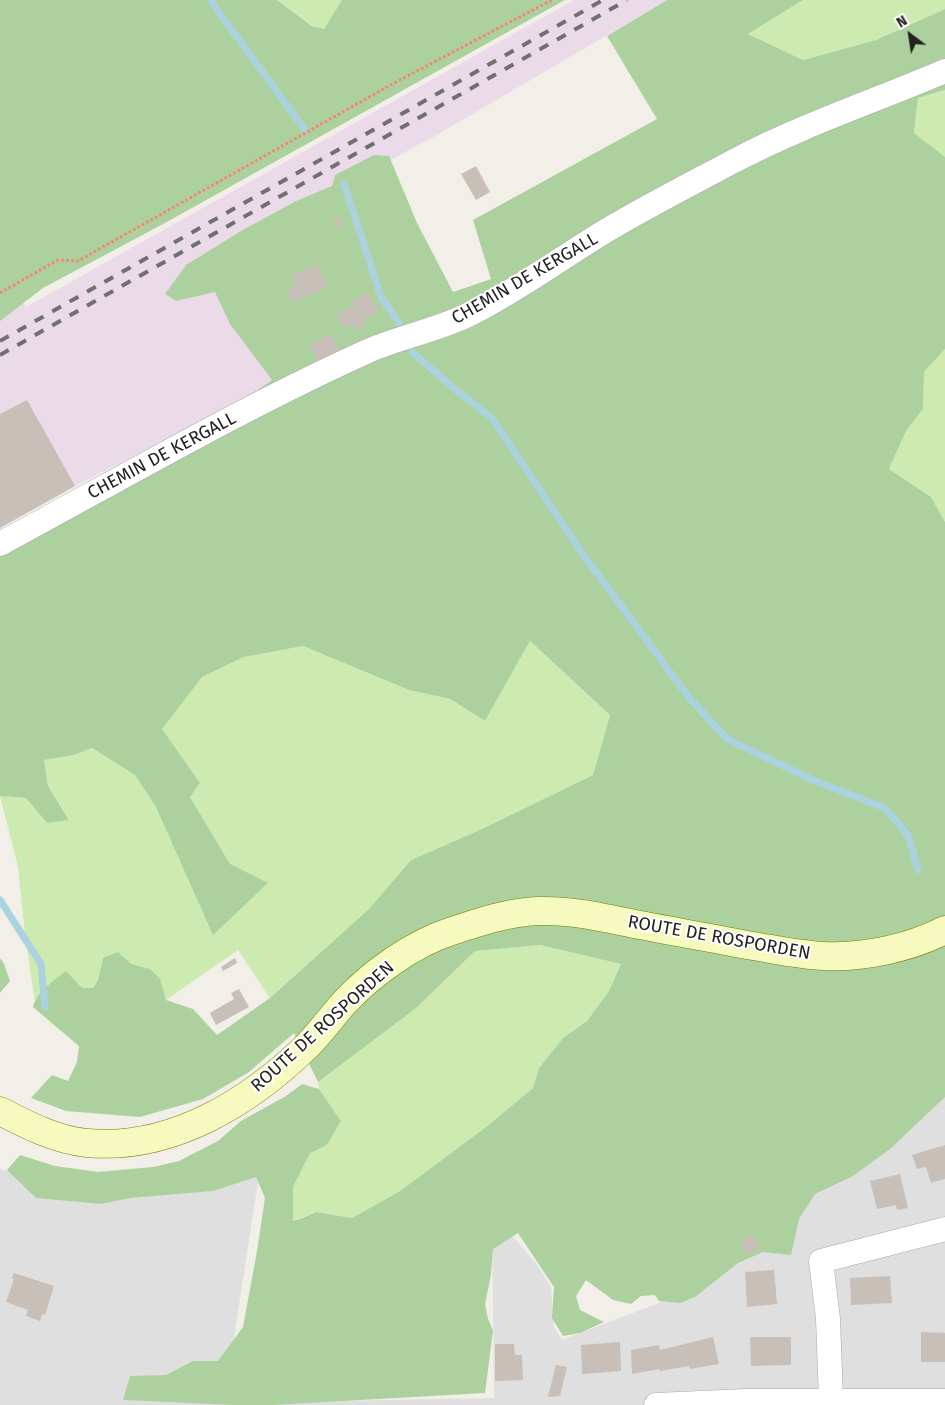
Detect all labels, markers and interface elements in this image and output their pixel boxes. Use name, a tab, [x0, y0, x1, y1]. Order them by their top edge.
north arrow	[885, 10, 935, 60]
text: N	[894, 12, 910, 31]
street label: CHEMIN DE KERGALL	[448, 228, 602, 330]
street label: CHEMIN DE KERGALL	[84, 408, 240, 504]
street label: ROUTE DE ROSPORDEN	[626, 911, 812, 965]
street label: ROUTE DE ROSPORDEN	[247, 957, 399, 1097]

